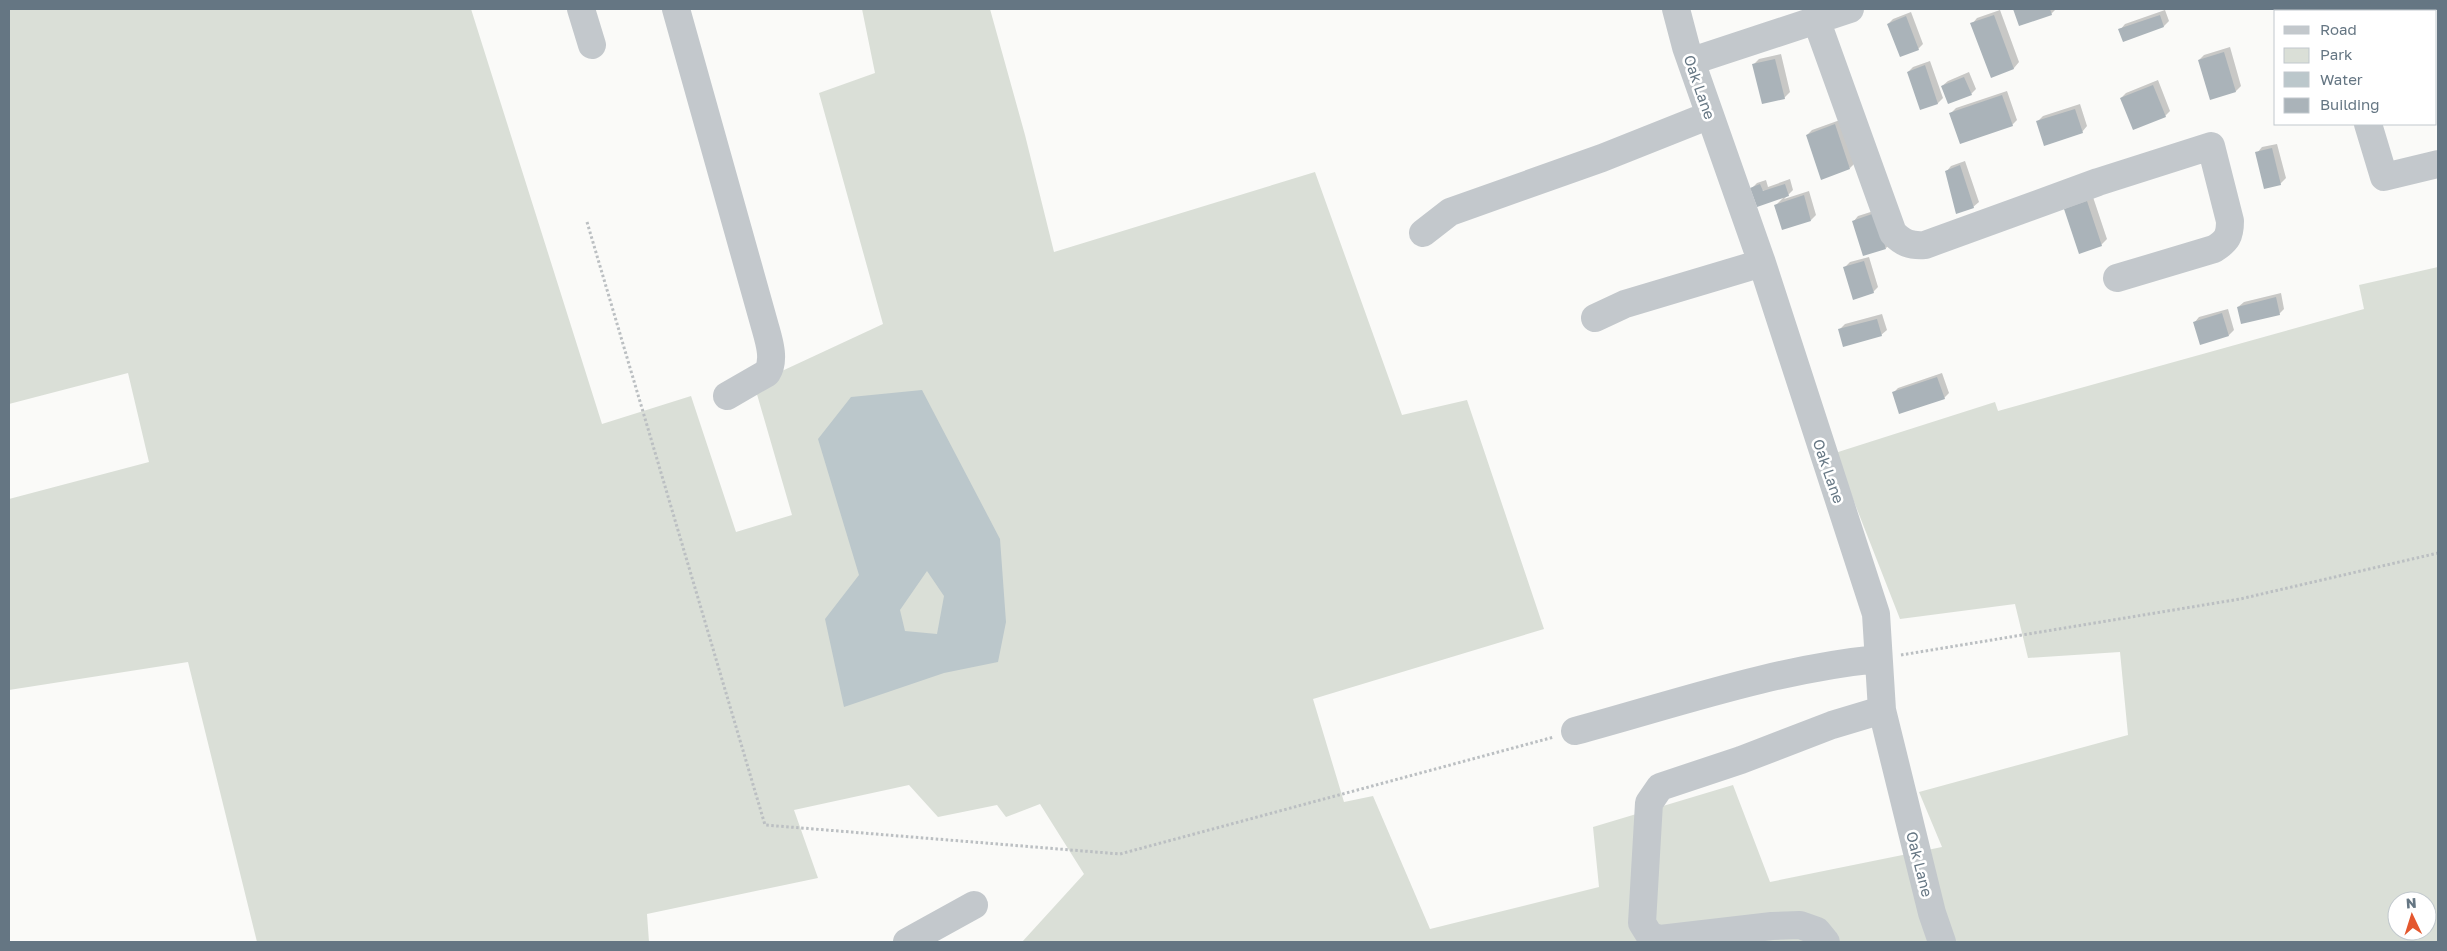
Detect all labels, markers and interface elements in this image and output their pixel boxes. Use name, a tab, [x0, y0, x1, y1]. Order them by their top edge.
legend	[2274, 10, 2437, 125]
text: Road	[2320, 20, 2357, 38]
text: Park	[2320, 45, 2353, 63]
street label: Oak Lane	[1681, 52, 1719, 122]
text: Water	[2320, 70, 2363, 88]
text: Building	[2320, 95, 2380, 113]
street label: Oak Lane	[1810, 436, 1848, 506]
street label: Oak Lane	[1903, 829, 1937, 899]
north arrow	[2387, 891, 2437, 941]
text: N	[2405, 894, 2417, 911]

